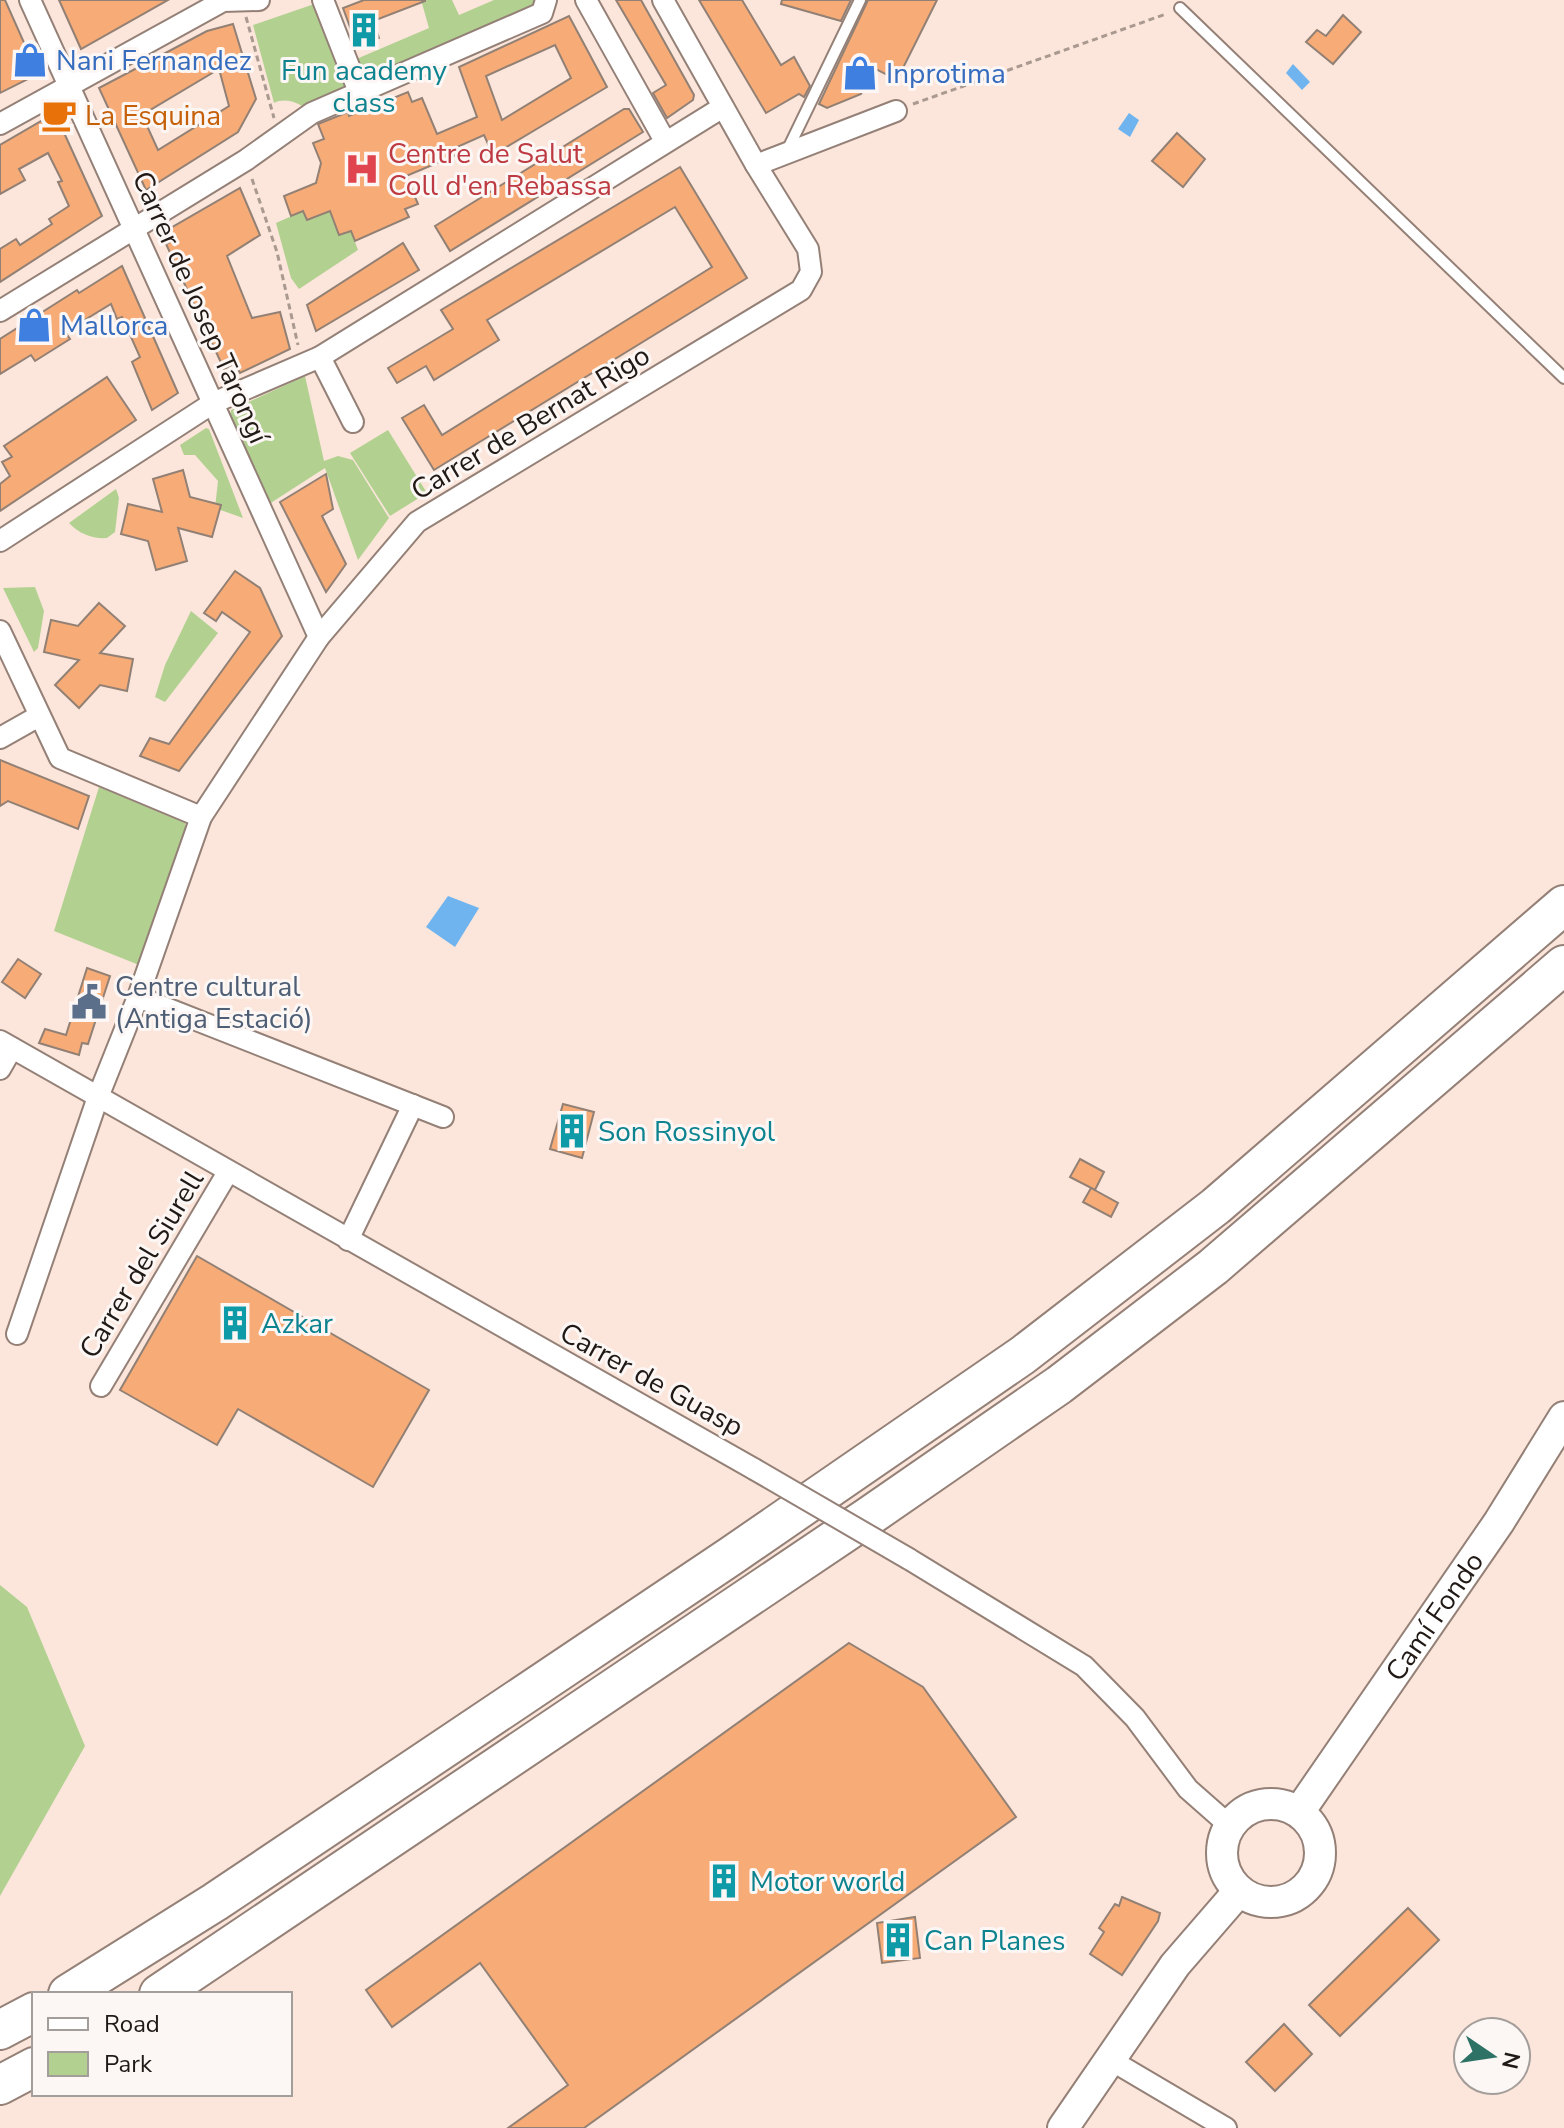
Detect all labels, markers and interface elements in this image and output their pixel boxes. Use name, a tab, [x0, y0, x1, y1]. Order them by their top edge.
building icon: Fun academy class	[345, 11, 383, 49]
shop icon: Nani Fernandez	[11, 41, 49, 79]
place label: Nani Fernandez	[56, 42, 252, 80]
place label: Fun academy class	[281, 52, 448, 122]
shop icon: Inprotima	[841, 54, 879, 92]
place label: Inprotima	[886, 55, 1006, 93]
cafe icon: La Esquina	[40, 96, 78, 134]
place label: La Esquina	[85, 97, 221, 135]
place label: Centre de Salut Coll d'en Rebassa	[388, 135, 612, 205]
hospital icon: Centre de Salut Coll d'en Rebassa	[343, 150, 381, 188]
street label: Carrer de Josep Tarongí	[123, 165, 278, 451]
shop icon: Mallorca	[15, 306, 53, 344]
place label: Mallorca	[60, 307, 168, 345]
street label: Carrer de Bernat Rigo	[404, 336, 657, 509]
place label: Centre cultural (Antiga Estació)	[115, 968, 313, 1038]
public building icon: Centre cultural (Antiga Estació)	[70, 983, 108, 1021]
building icon: Son Rossinyol	[553, 1112, 591, 1150]
place label: Son Rossinyol	[598, 1113, 776, 1151]
street label: Carrer del Siurell	[71, 1163, 213, 1365]
building icon: Azkar	[216, 1304, 254, 1342]
place label: Azkar	[261, 1305, 333, 1343]
street label: Carrer de Guasp	[553, 1314, 750, 1446]
street label: Camí Fondo	[1377, 1544, 1493, 1689]
building icon: Motor world	[705, 1862, 743, 1900]
place label: Motor world	[750, 1863, 905, 1901]
building icon: Can Planes	[879, 1921, 917, 1959]
place label: Can Planes	[924, 1922, 1065, 1960]
legend	[32, 1992, 292, 2096]
text: Road	[104, 2008, 160, 2040]
north arrow	[1452, 2016, 1532, 2096]
text: Park	[104, 2048, 153, 2080]
text: N	[1494, 2049, 1527, 2072]

